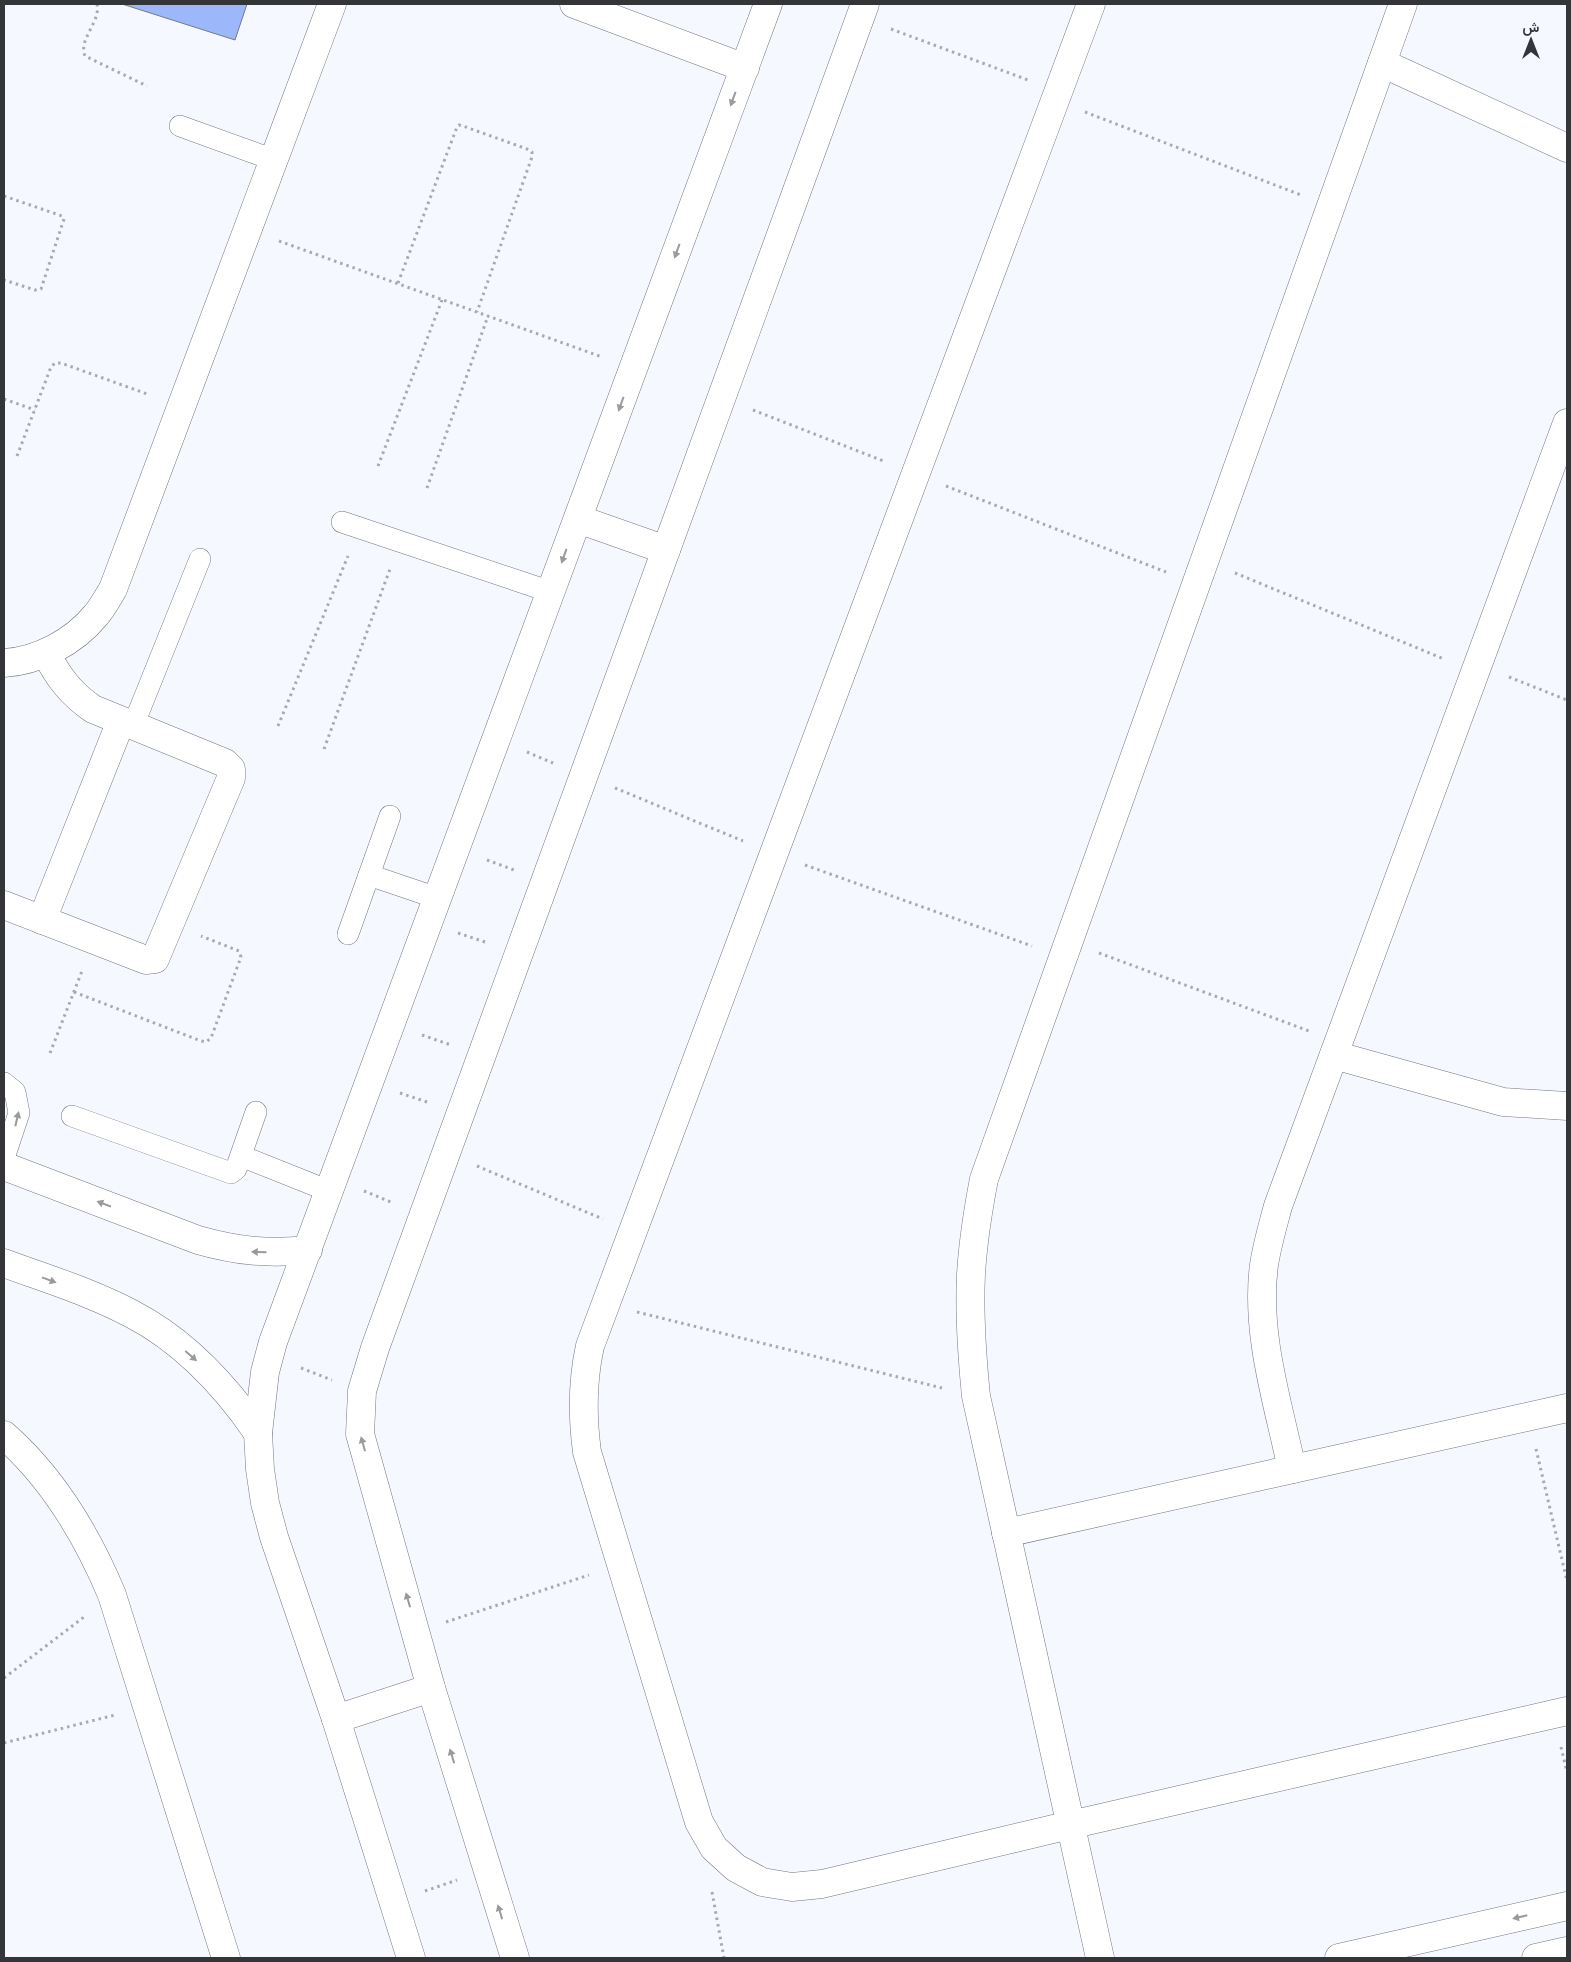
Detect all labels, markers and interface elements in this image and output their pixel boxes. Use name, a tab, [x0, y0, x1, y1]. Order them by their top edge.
north arrow	[1506, 15, 1556, 65]
text: ش	[1523, 18, 1540, 36]
one-way arrow	[729, 92, 737, 107]
one-way arrow	[673, 244, 681, 259]
one-way arrow	[617, 396, 624, 411]
one-way arrow	[560, 549, 568, 564]
one-way arrow	[13, 1110, 21, 1126]
one-way arrow	[97, 1200, 112, 1207]
one-way arrow	[251, 1248, 267, 1256]
one-way arrow	[42, 1277, 57, 1284]
one-way arrow	[185, 1350, 197, 1362]
one-way arrow	[359, 1436, 367, 1451]
one-way arrow	[403, 1593, 411, 1608]
one-way arrow	[448, 1749, 456, 1764]
one-way arrow	[496, 1904, 504, 1919]
one-way arrow	[1512, 1913, 1527, 1921]

